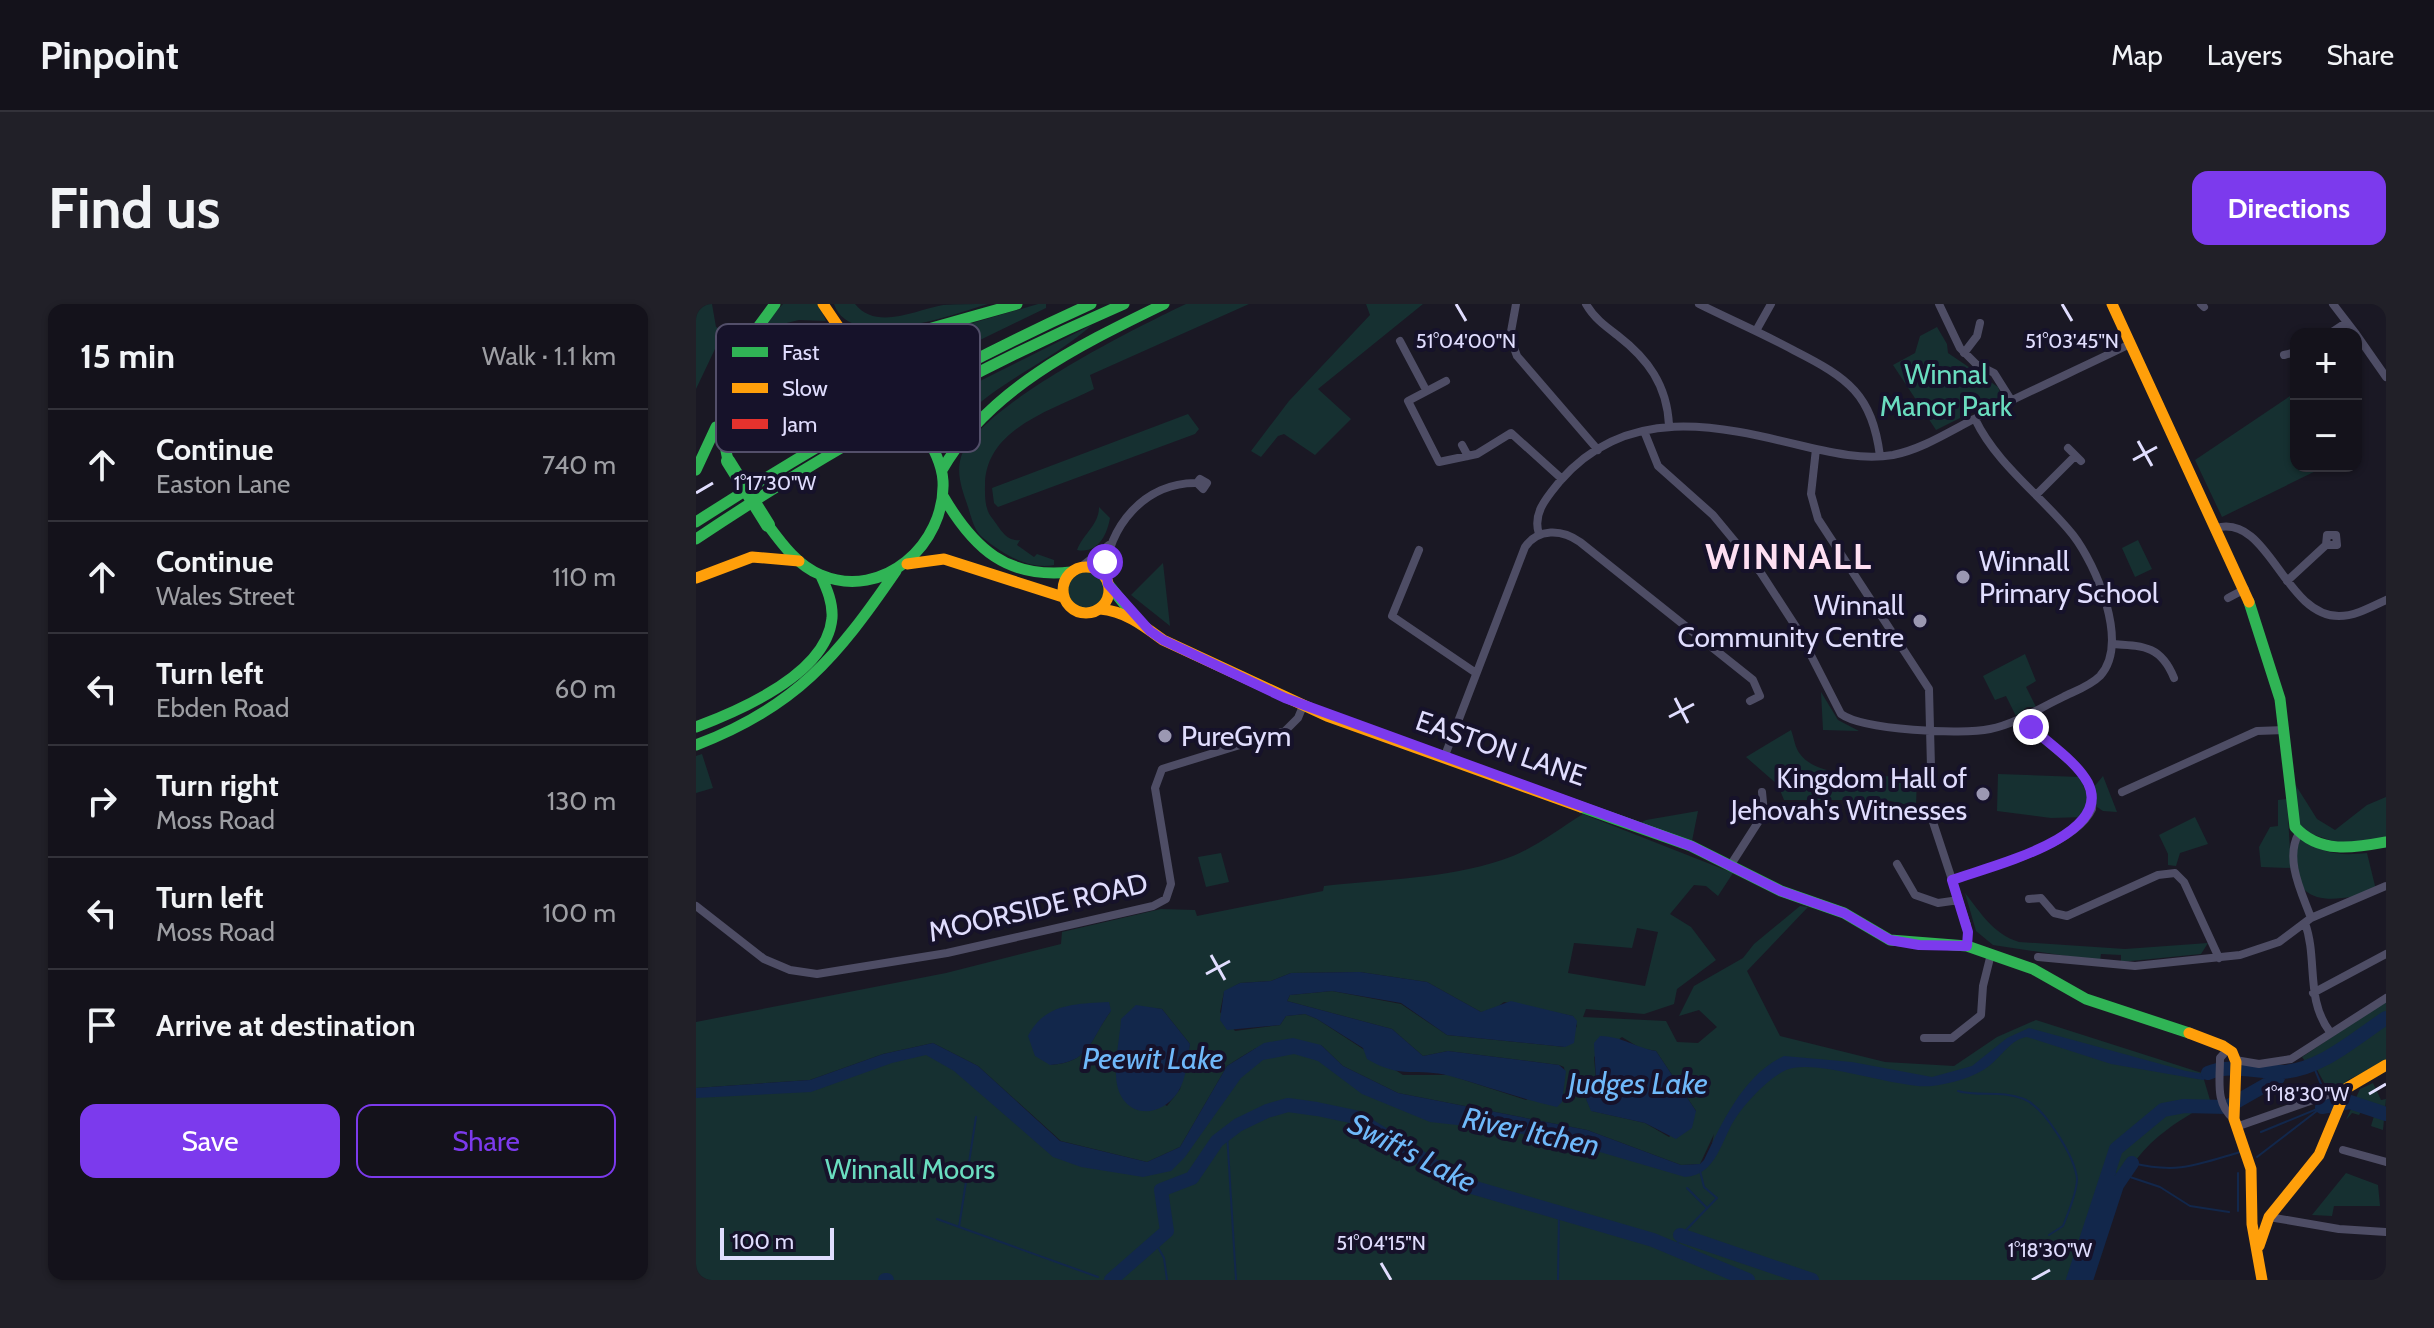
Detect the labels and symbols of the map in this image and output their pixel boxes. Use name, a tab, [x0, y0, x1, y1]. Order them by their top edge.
legend	[716, 324, 980, 452]
text: 51°04'00"N	[1416, 329, 1516, 353]
text: 51°03'45"N	[2025, 329, 2119, 353]
text: Fast	[782, 339, 820, 366]
park label: Winnal Manor Park	[1880, 357, 2013, 423]
text: Slow	[782, 375, 828, 402]
text: Jam	[781, 411, 817, 438]
text: 1°17'30"W	[734, 471, 816, 495]
district label: WINNALL	[1705, 534, 1873, 578]
route start	[1087, 544, 1123, 580]
place label: Winnall Primary School	[1979, 544, 2159, 610]
marker: Winnall Primary School	[1954, 568, 1972, 586]
place label: Winnall Community Centre	[1678, 588, 1904, 654]
marker: Winnall Community Centre	[1911, 612, 1929, 630]
street label: EASTON LANE	[1412, 703, 1590, 793]
route end	[2013, 709, 2049, 745]
place label: PureGym	[1181, 719, 1291, 753]
marker: PureGym	[1156, 727, 1174, 745]
place label: Kingdom Hall of Jehovah's Witnesses	[1730, 761, 1967, 827]
marker: Kingdom Hall of Jehovah's Witnesses	[1974, 785, 1992, 803]
street label: MOORSIDE ROAD	[925, 865, 1151, 949]
water label: Peewit Lake	[1082, 1040, 1224, 1077]
water label: Judges Lake	[1565, 1065, 1708, 1102]
text: 1°18'30"W	[2265, 1082, 2349, 1106]
water label: River Itchen	[1459, 1099, 1603, 1164]
water label: Swift's Lake	[1342, 1105, 1482, 1200]
park label: Winnall Moors	[825, 1152, 995, 1186]
scale bar	[720, 1224, 834, 1260]
text: 51°04'15"N	[1336, 1231, 1426, 1255]
text: 1°18'30"W	[2008, 1238, 2092, 1262]

